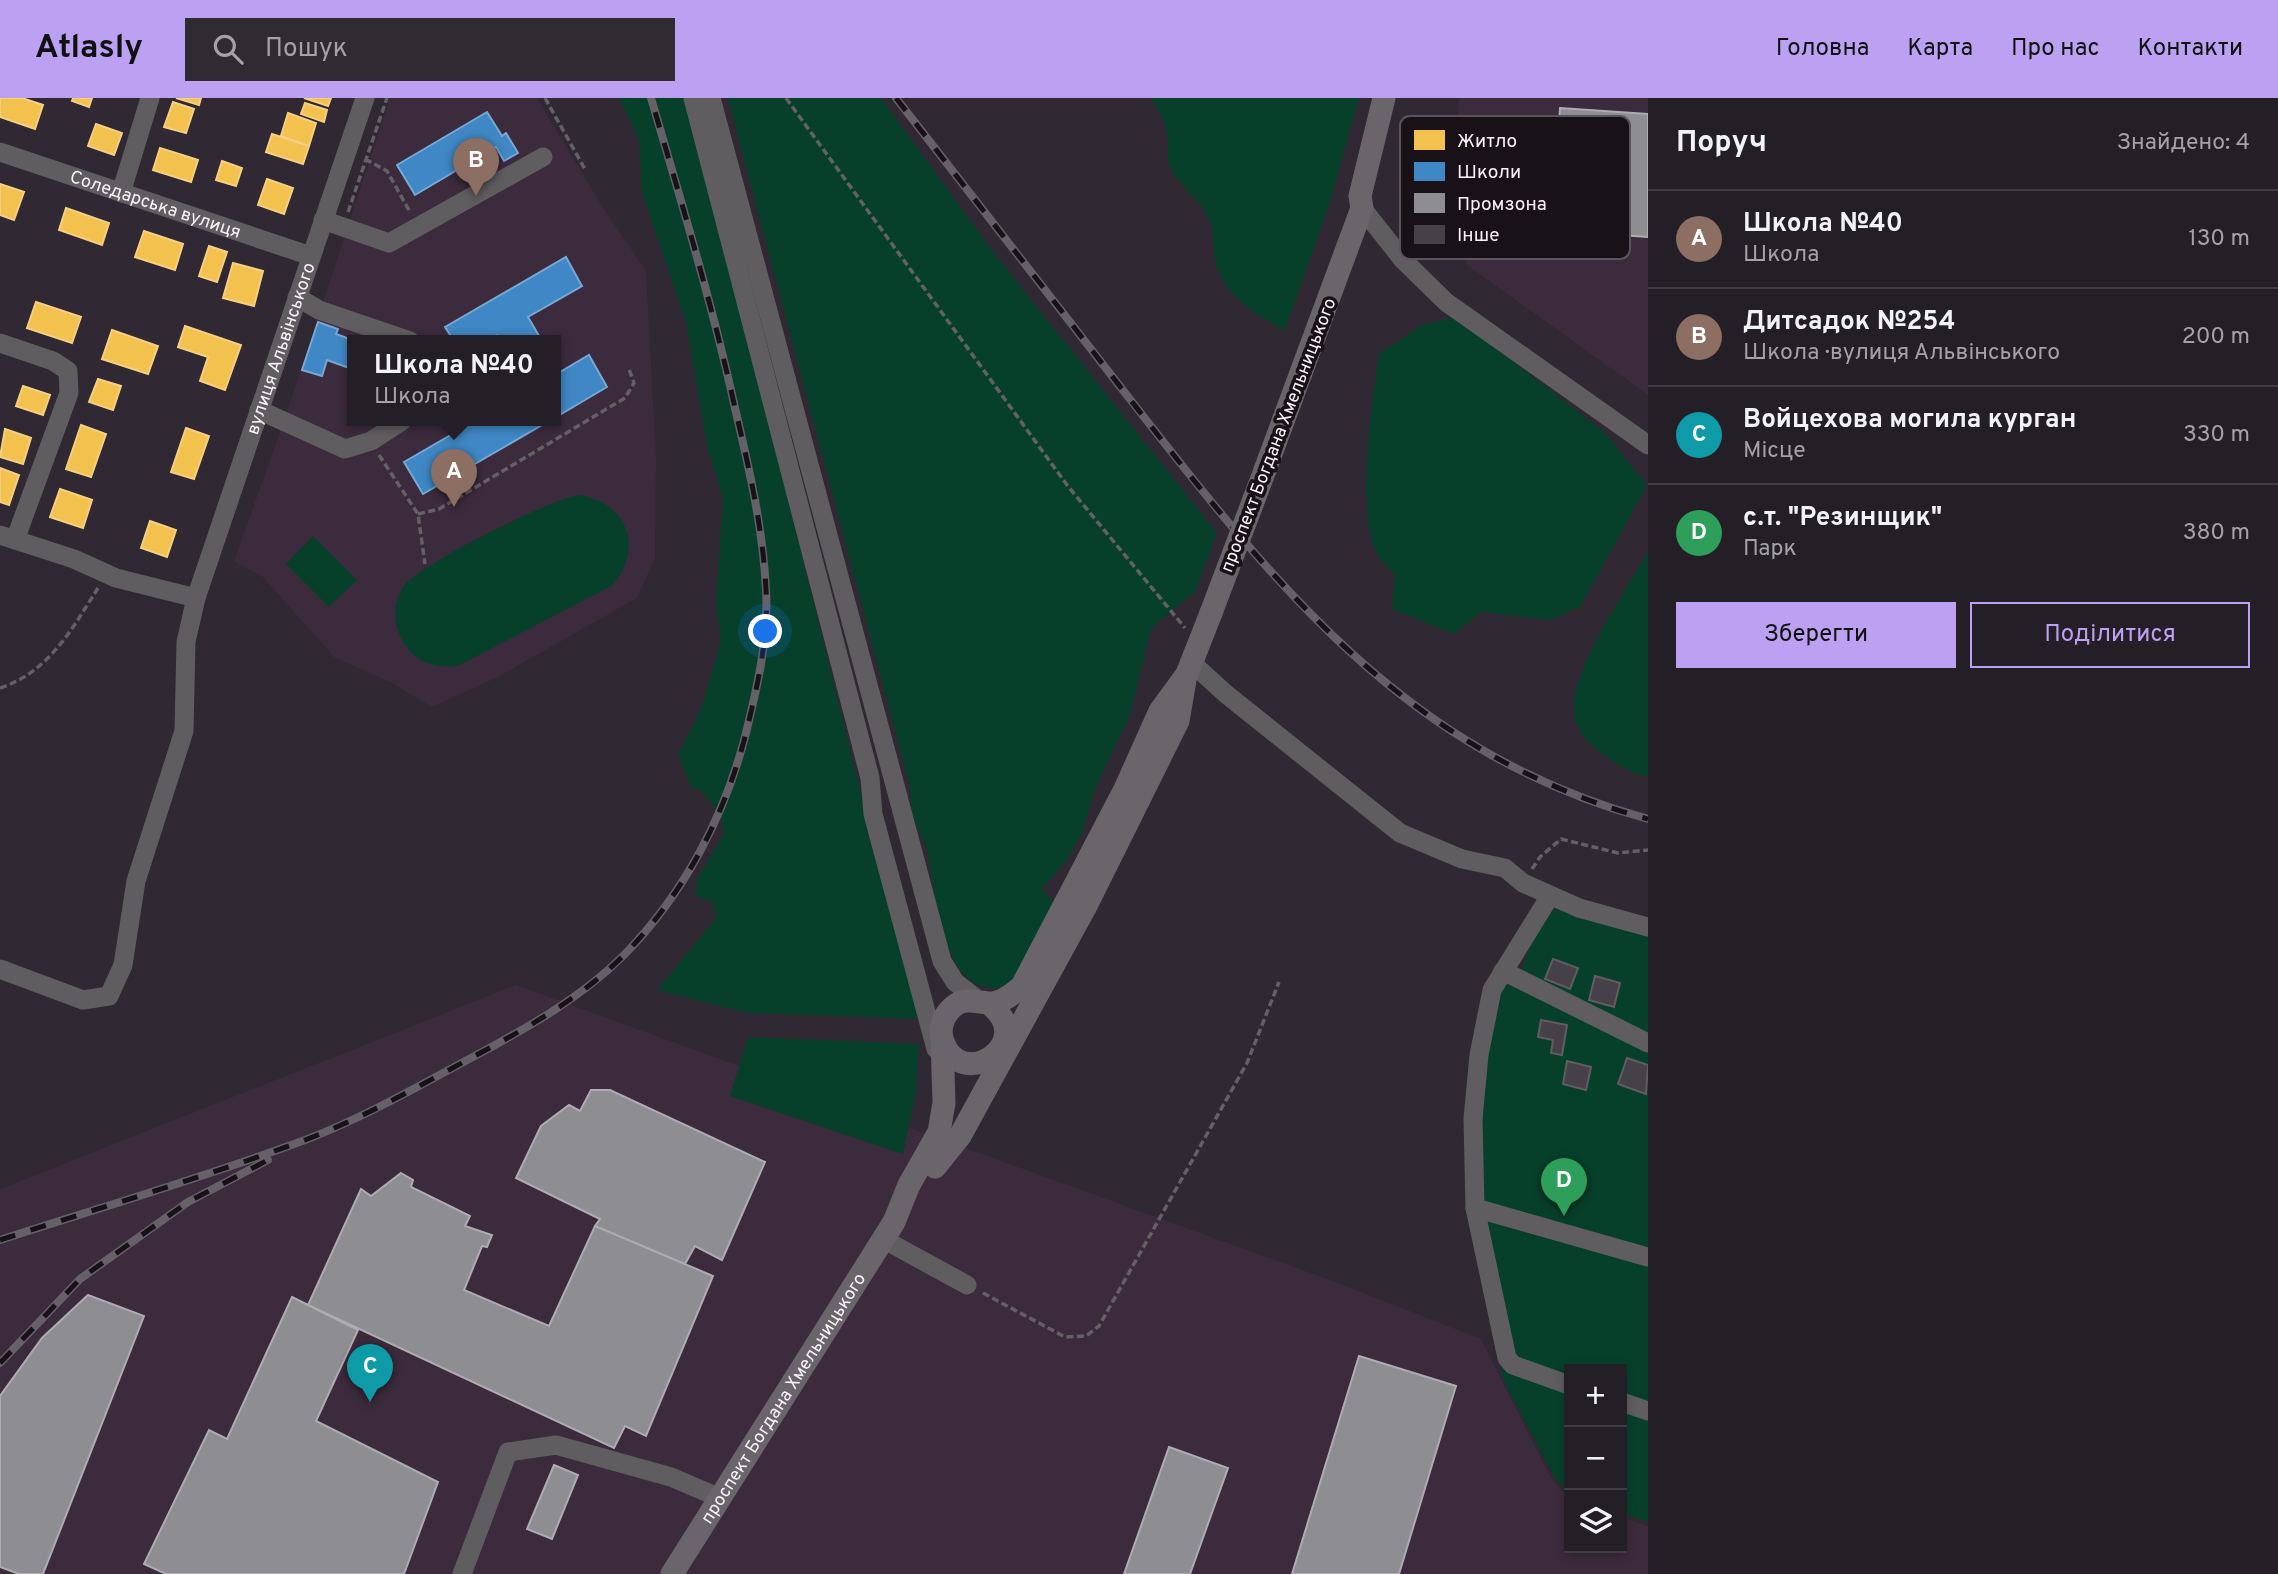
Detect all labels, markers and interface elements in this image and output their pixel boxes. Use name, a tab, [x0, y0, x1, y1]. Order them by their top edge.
search box	[185, 18, 675, 81]
text: Atlasly	[35, 28, 143, 70]
icon: search	[209, 30, 247, 68]
text: Пошук	[265, 33, 348, 66]
text: Головна	[1776, 34, 1869, 64]
text: Карта	[1907, 34, 1973, 64]
text: Про нас	[2011, 34, 2099, 64]
text: Контакти	[2137, 34, 2243, 64]
legend	[1400, 116, 1630, 259]
text: Поруч	[1676, 125, 1767, 162]
text: Знайдено: 4	[2117, 129, 2250, 158]
text: Житло	[1457, 130, 1517, 154]
pin: B	[453, 138, 499, 196]
text: Школи	[1457, 161, 1521, 185]
street label: Соледарська вулиця	[66, 166, 244, 245]
text: Промзона	[1457, 193, 1547, 217]
text: Школа №40	[1743, 208, 1903, 241]
text: Інше	[1457, 224, 1499, 248]
text: A	[1691, 225, 1707, 254]
text: 130 m	[2188, 225, 2250, 254]
text: Школа	[1743, 241, 1819, 270]
street label: вулиця Альвінського	[242, 260, 322, 438]
street label: проспект Богдана Хмельницького	[1216, 295, 1342, 576]
text: Дитсадок №254	[1743, 306, 1956, 339]
text: B	[1691, 323, 1707, 352]
text: 200 m	[2182, 323, 2250, 352]
popup	[347, 335, 561, 426]
text: Школа · вулиця Альвінського	[1743, 339, 2060, 368]
text: Школа №40	[374, 350, 534, 383]
text: Школа	[374, 383, 450, 412]
text: Войцехова могила курган	[1743, 404, 2076, 437]
text: C	[1692, 421, 1706, 450]
text: 330 m	[2183, 421, 2250, 450]
text: Місце	[1743, 437, 1806, 466]
pin: A	[431, 449, 477, 507]
text: с.т. "Резинщик"	[1743, 502, 1942, 535]
text: D	[1691, 519, 1707, 548]
text: 380 m	[2183, 519, 2250, 548]
text: Парк	[1743, 535, 1797, 564]
button: Зберегти	[1676, 602, 1956, 668]
button: Поділитися	[1970, 602, 2250, 668]
your location	[748, 614, 782, 648]
pin: D	[1541, 1158, 1587, 1216]
street label: проспект Богдана Хмельницького	[697, 1269, 872, 1529]
pin: C	[347, 1344, 393, 1402]
map controls	[1564, 1364, 1627, 1553]
button: +	[1564, 1364, 1627, 1427]
button: −	[1564, 1427, 1627, 1490]
button: layers	[1564, 1490, 1627, 1553]

